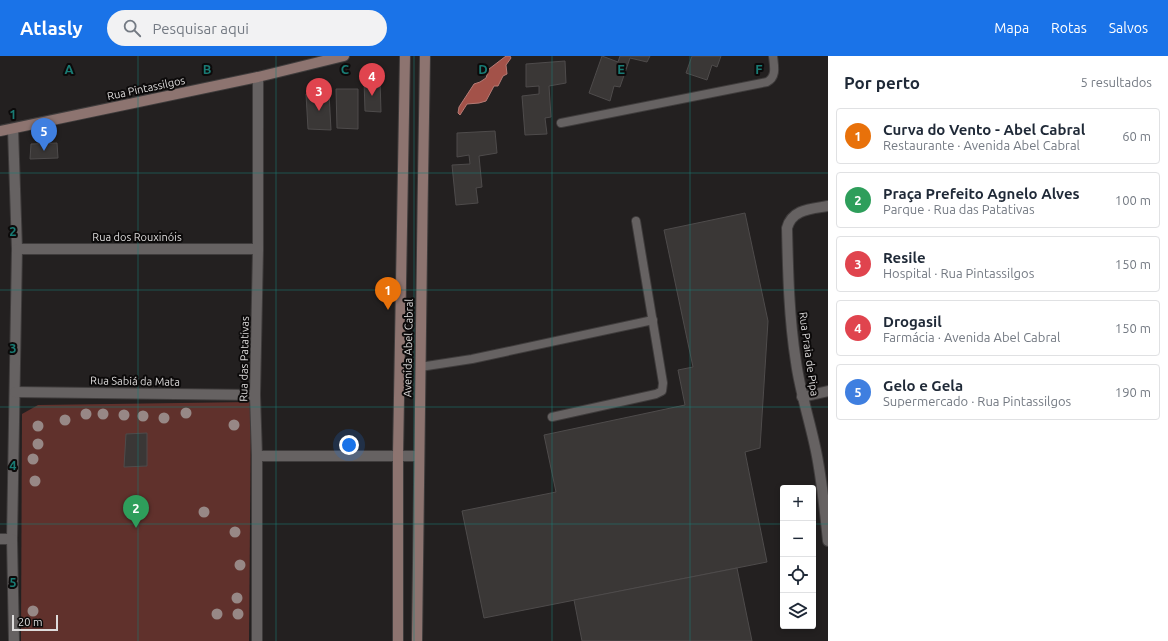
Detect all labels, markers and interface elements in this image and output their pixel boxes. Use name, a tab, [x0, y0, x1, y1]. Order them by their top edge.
search box	[107, 10, 387, 46]
text: Atlasly	[20, 17, 83, 39]
icon: search	[121, 17, 143, 39]
text: Pesquisar aqui	[153, 20, 249, 37]
text: Mapa	[994, 20, 1029, 36]
text: Rotas	[1051, 20, 1087, 36]
text: Salvos	[1109, 20, 1148, 36]
text: A	[64, 62, 74, 76]
text: B	[203, 62, 212, 76]
text: C	[341, 62, 350, 76]
text: D	[478, 62, 488, 76]
text: E	[617, 62, 625, 76]
text: F	[755, 62, 763, 76]
pin: 4	[359, 63, 385, 96]
text: Por perto	[844, 73, 920, 92]
street label: Rua Pintassilgos	[106, 74, 186, 102]
text: 5 resultados	[1081, 75, 1152, 89]
pin: 3	[306, 78, 332, 111]
text: 1	[9, 107, 17, 121]
pin: 5	[31, 118, 57, 151]
text: Curva do Vento - Abel Cabral	[883, 121, 1085, 138]
text: 1	[854, 129, 862, 143]
text: 60 m	[1122, 129, 1151, 143]
text: Restaurante · Avenida Abel Cabral	[883, 138, 1080, 152]
text: Praça Prefeito Agnelo Alves	[883, 185, 1080, 202]
text: 2	[854, 193, 862, 207]
text: 100 m	[1115, 193, 1151, 207]
text: Parque · Rua das Patativas	[883, 202, 1035, 216]
text: 2	[9, 224, 17, 238]
street label: Rua dos Rouxinóis	[92, 231, 182, 243]
text: Resile	[883, 249, 926, 266]
text: 3	[854, 257, 862, 271]
text: 150 m	[1115, 257, 1151, 271]
text: Hospital · Rua Pintassilgos	[883, 266, 1034, 280]
pin: 1	[375, 277, 401, 310]
street label: Avenida Abel Cabral	[401, 299, 415, 397]
street label: Rua Praia de Pipa	[797, 311, 821, 397]
text: Drogasil	[883, 313, 942, 330]
street label: Rua das Patativas	[237, 316, 251, 402]
text: 4	[854, 321, 862, 335]
text: 150 m	[1115, 321, 1151, 335]
text: Farmácia · Avenida Abel Cabral	[883, 330, 1060, 344]
text: 3	[9, 341, 17, 355]
street label: Rua Sabiá da Mata	[90, 374, 180, 388]
text: Gelo e Gela	[883, 377, 963, 394]
text: 5	[854, 385, 862, 399]
text: 190 m	[1115, 385, 1151, 399]
text: Supermercado · Rua Pintassilgos	[883, 394, 1071, 408]
your location	[339, 435, 359, 455]
text: 4	[9, 458, 17, 472]
map controls	[780, 485, 816, 629]
button: +	[780, 485, 816, 521]
pin: 2	[123, 495, 149, 528]
button: −	[780, 521, 816, 557]
button: locate	[780, 557, 816, 593]
text: 5	[9, 575, 17, 589]
button: layers	[780, 593, 816, 629]
scale bar	[12, 613, 58, 632]
text: 20 m	[18, 616, 42, 628]

